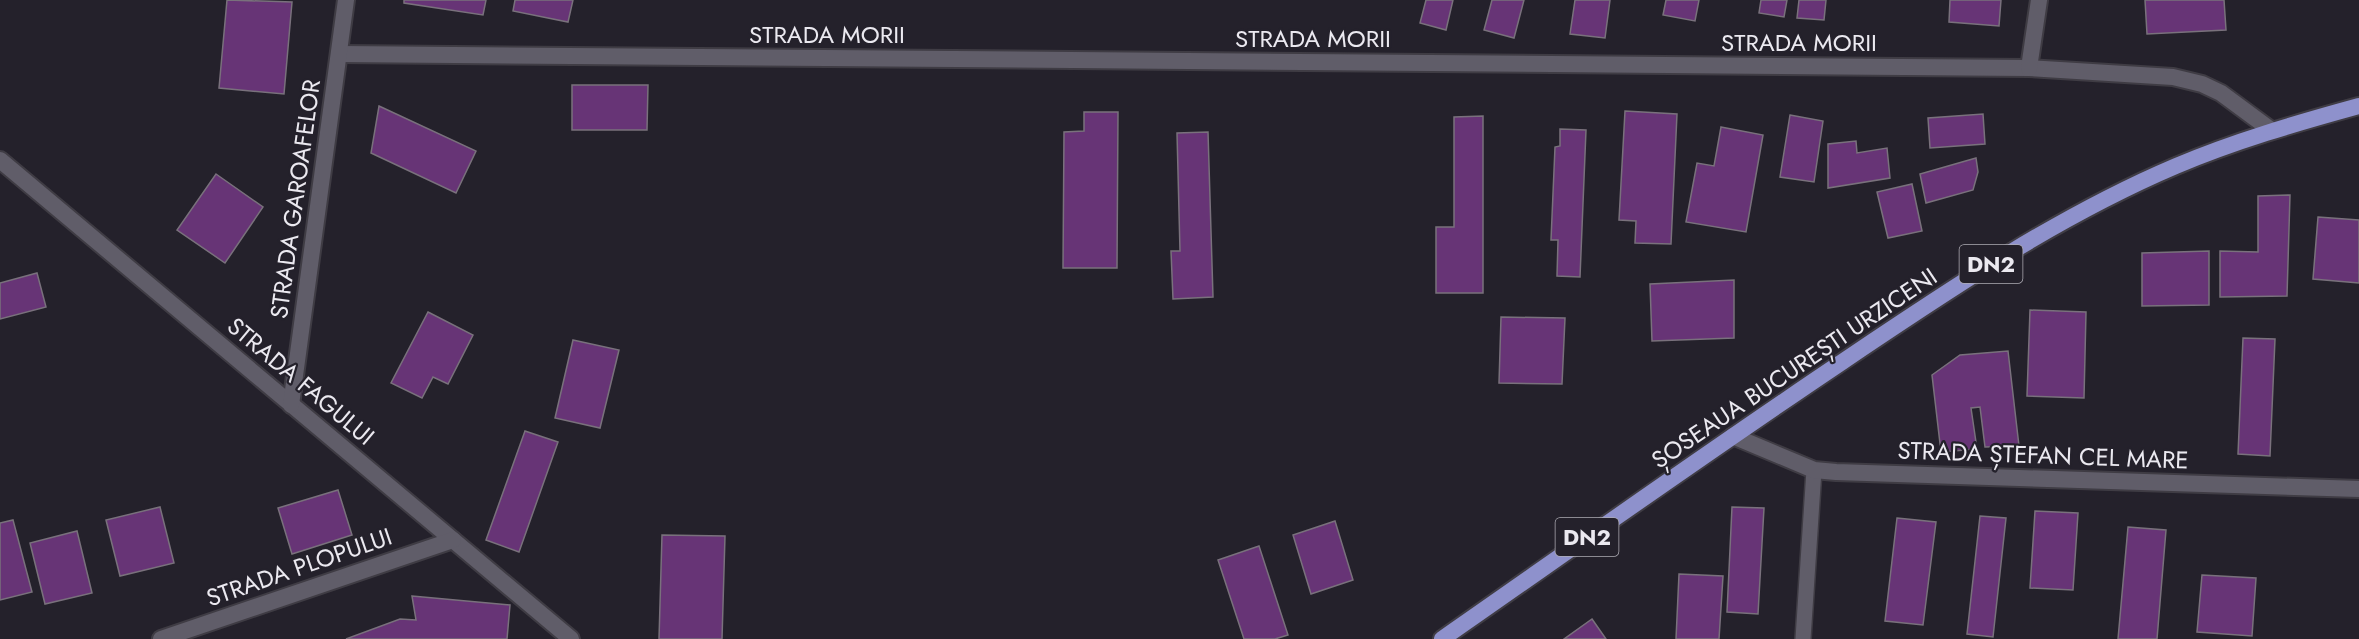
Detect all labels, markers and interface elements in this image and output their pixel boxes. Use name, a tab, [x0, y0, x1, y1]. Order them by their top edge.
street label: STRADA MORII	[749, 17, 905, 52]
street label: STRADA MORII	[1235, 21, 1391, 56]
street label: STRADA MORII	[1721, 25, 1877, 60]
street label: STRADA GAROAFELOR	[261, 77, 329, 321]
road number: DN2	[1960, 245, 2022, 283]
street label: ȘOSEAUA BUCUREȘTI URZICENI	[1644, 259, 1944, 477]
street label: STRADA FAGULUI	[220, 309, 382, 453]
street label: STRADA ȘTEFAN CEL MARE	[1897, 432, 2189, 478]
road number: DN2	[1556, 518, 1618, 556]
street label: STRADA PLOPULUI	[201, 519, 397, 615]

